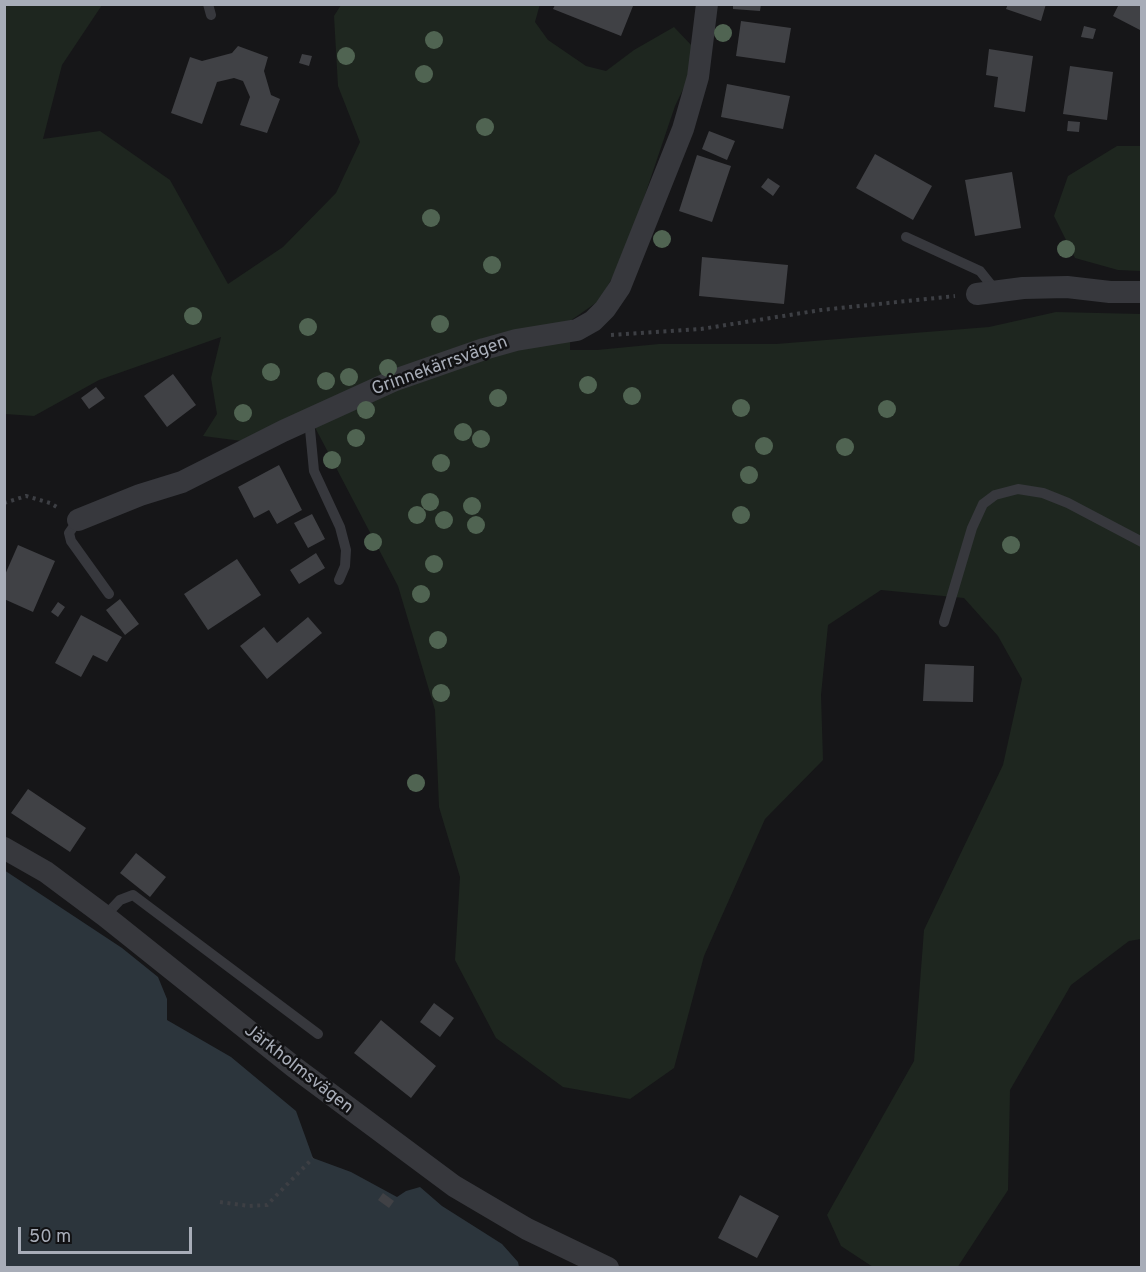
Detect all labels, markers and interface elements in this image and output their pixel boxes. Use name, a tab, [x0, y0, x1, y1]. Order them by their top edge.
street label: Grinnekärrsvägen	[369, 332, 511, 402]
street label: Järkholmsvägen	[239, 1021, 357, 1119]
scale bar	[21, 1215, 195, 1253]
text: 50 m	[29, 1226, 71, 1249]

